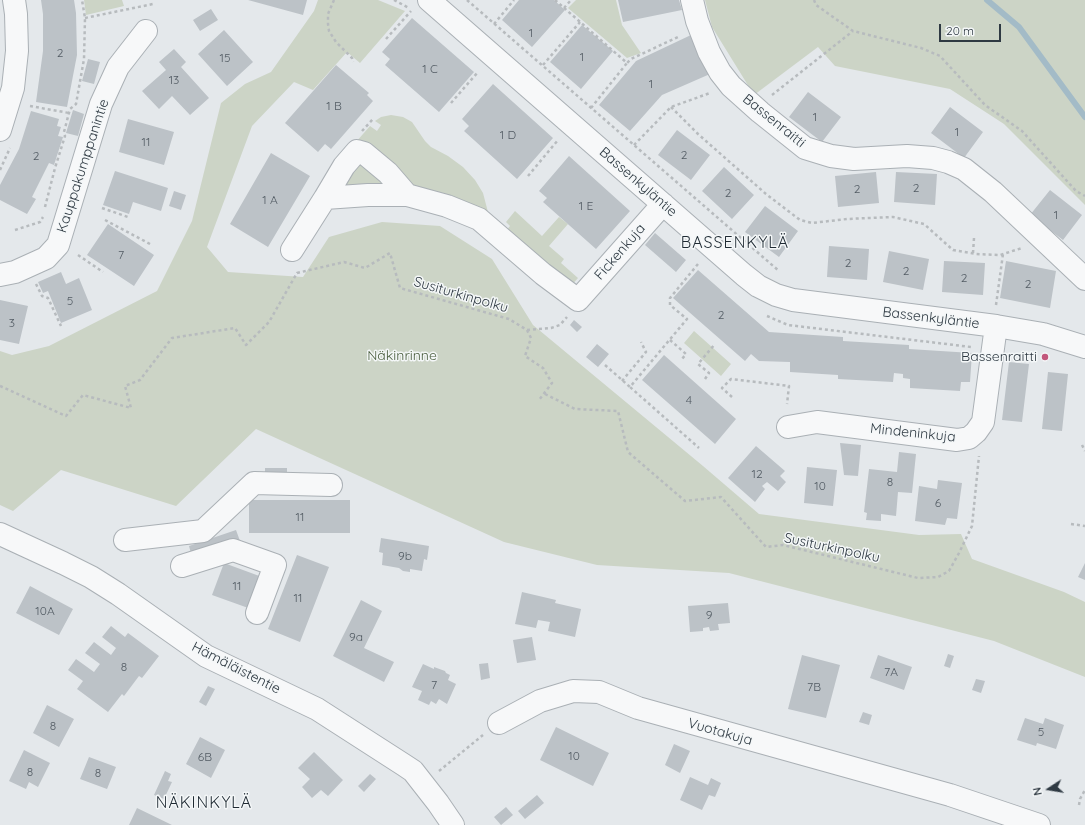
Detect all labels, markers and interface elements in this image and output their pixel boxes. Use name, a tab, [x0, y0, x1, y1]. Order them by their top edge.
scale bar	[941, 16, 1003, 42]
text: 20 m	[946, 23, 974, 38]
house number: 1	[529, 26, 533, 40]
house number: 2	[57, 46, 63, 60]
house number: 1	[580, 50, 584, 64]
house number: 15	[220, 51, 230, 65]
house number: 1 C	[422, 62, 438, 76]
house number: 13	[169, 73, 179, 87]
house number: 1	[649, 77, 653, 91]
street label: Bassenraitti	[739, 91, 809, 151]
street label: Kauppakumppanintie	[53, 97, 113, 235]
house number: 1 B	[326, 99, 342, 113]
house number: 1	[813, 110, 817, 124]
house number: 1	[955, 125, 959, 139]
house number: 1 D	[500, 128, 516, 142]
house number: 11	[142, 135, 150, 149]
street label: Bassenkyläntie	[596, 144, 680, 220]
house number: 2	[681, 148, 687, 162]
house number: 2	[33, 149, 39, 163]
house number: 2	[913, 181, 919, 195]
house number: 2	[854, 182, 860, 196]
house number: 2	[725, 186, 731, 200]
house number: 1 A	[262, 193, 278, 207]
house number: 1 E	[579, 199, 593, 213]
house number: 1	[1054, 208, 1058, 222]
street label: Fickenkuja	[591, 220, 649, 284]
district label: BASSENKYLÄ	[681, 233, 789, 253]
house number: 7	[118, 248, 124, 262]
house number: 2	[845, 256, 851, 270]
house number: 2	[903, 264, 909, 278]
house number: 2	[961, 271, 967, 285]
street label: Susiturkinpolku	[412, 273, 510, 317]
house number: 2	[1025, 277, 1031, 291]
house number: 5	[67, 294, 73, 308]
street label: Bassenkyläntie	[882, 304, 980, 332]
house number: 2	[718, 308, 724, 322]
house number: 3	[9, 316, 15, 330]
park label: Näkinrinne	[367, 348, 437, 364]
place label: Bassenraitti	[961, 349, 1037, 365]
marker: Bassenraitti	[1040, 352, 1050, 362]
house number: 4	[686, 393, 692, 407]
street label: Mindeninkuja	[869, 420, 957, 446]
house number: 12	[751, 467, 763, 481]
house number: 8	[887, 475, 893, 489]
house number: 10	[814, 479, 826, 493]
house number: 6	[935, 496, 941, 510]
house number: 11	[296, 510, 304, 524]
street label: Susiturkinpolku	[783, 530, 881, 566]
house number: 9b	[398, 549, 412, 563]
house number: 11	[233, 579, 241, 593]
house number: 11	[294, 591, 302, 605]
house number: 10A	[35, 604, 55, 618]
house number: 9	[706, 608, 712, 622]
house number: 9a	[349, 630, 363, 644]
street label: Hämäläistentie	[189, 638, 283, 698]
house number: 8	[121, 660, 127, 674]
house number: 7A	[884, 665, 898, 679]
house number: 7	[431, 678, 437, 692]
house number: 7B	[807, 680, 821, 694]
street label: Vuotakuja	[686, 715, 754, 749]
house number: 8	[50, 719, 56, 733]
house number: 5	[1038, 725, 1044, 739]
house number: 10	[568, 749, 580, 763]
house number: 6B	[198, 750, 212, 764]
house number: 8	[27, 765, 33, 779]
house number: 8	[95, 766, 101, 780]
north arrow	[1029, 769, 1069, 809]
text: N	[1030, 786, 1045, 797]
district label: NÄKINKYLÄ	[156, 793, 252, 813]

